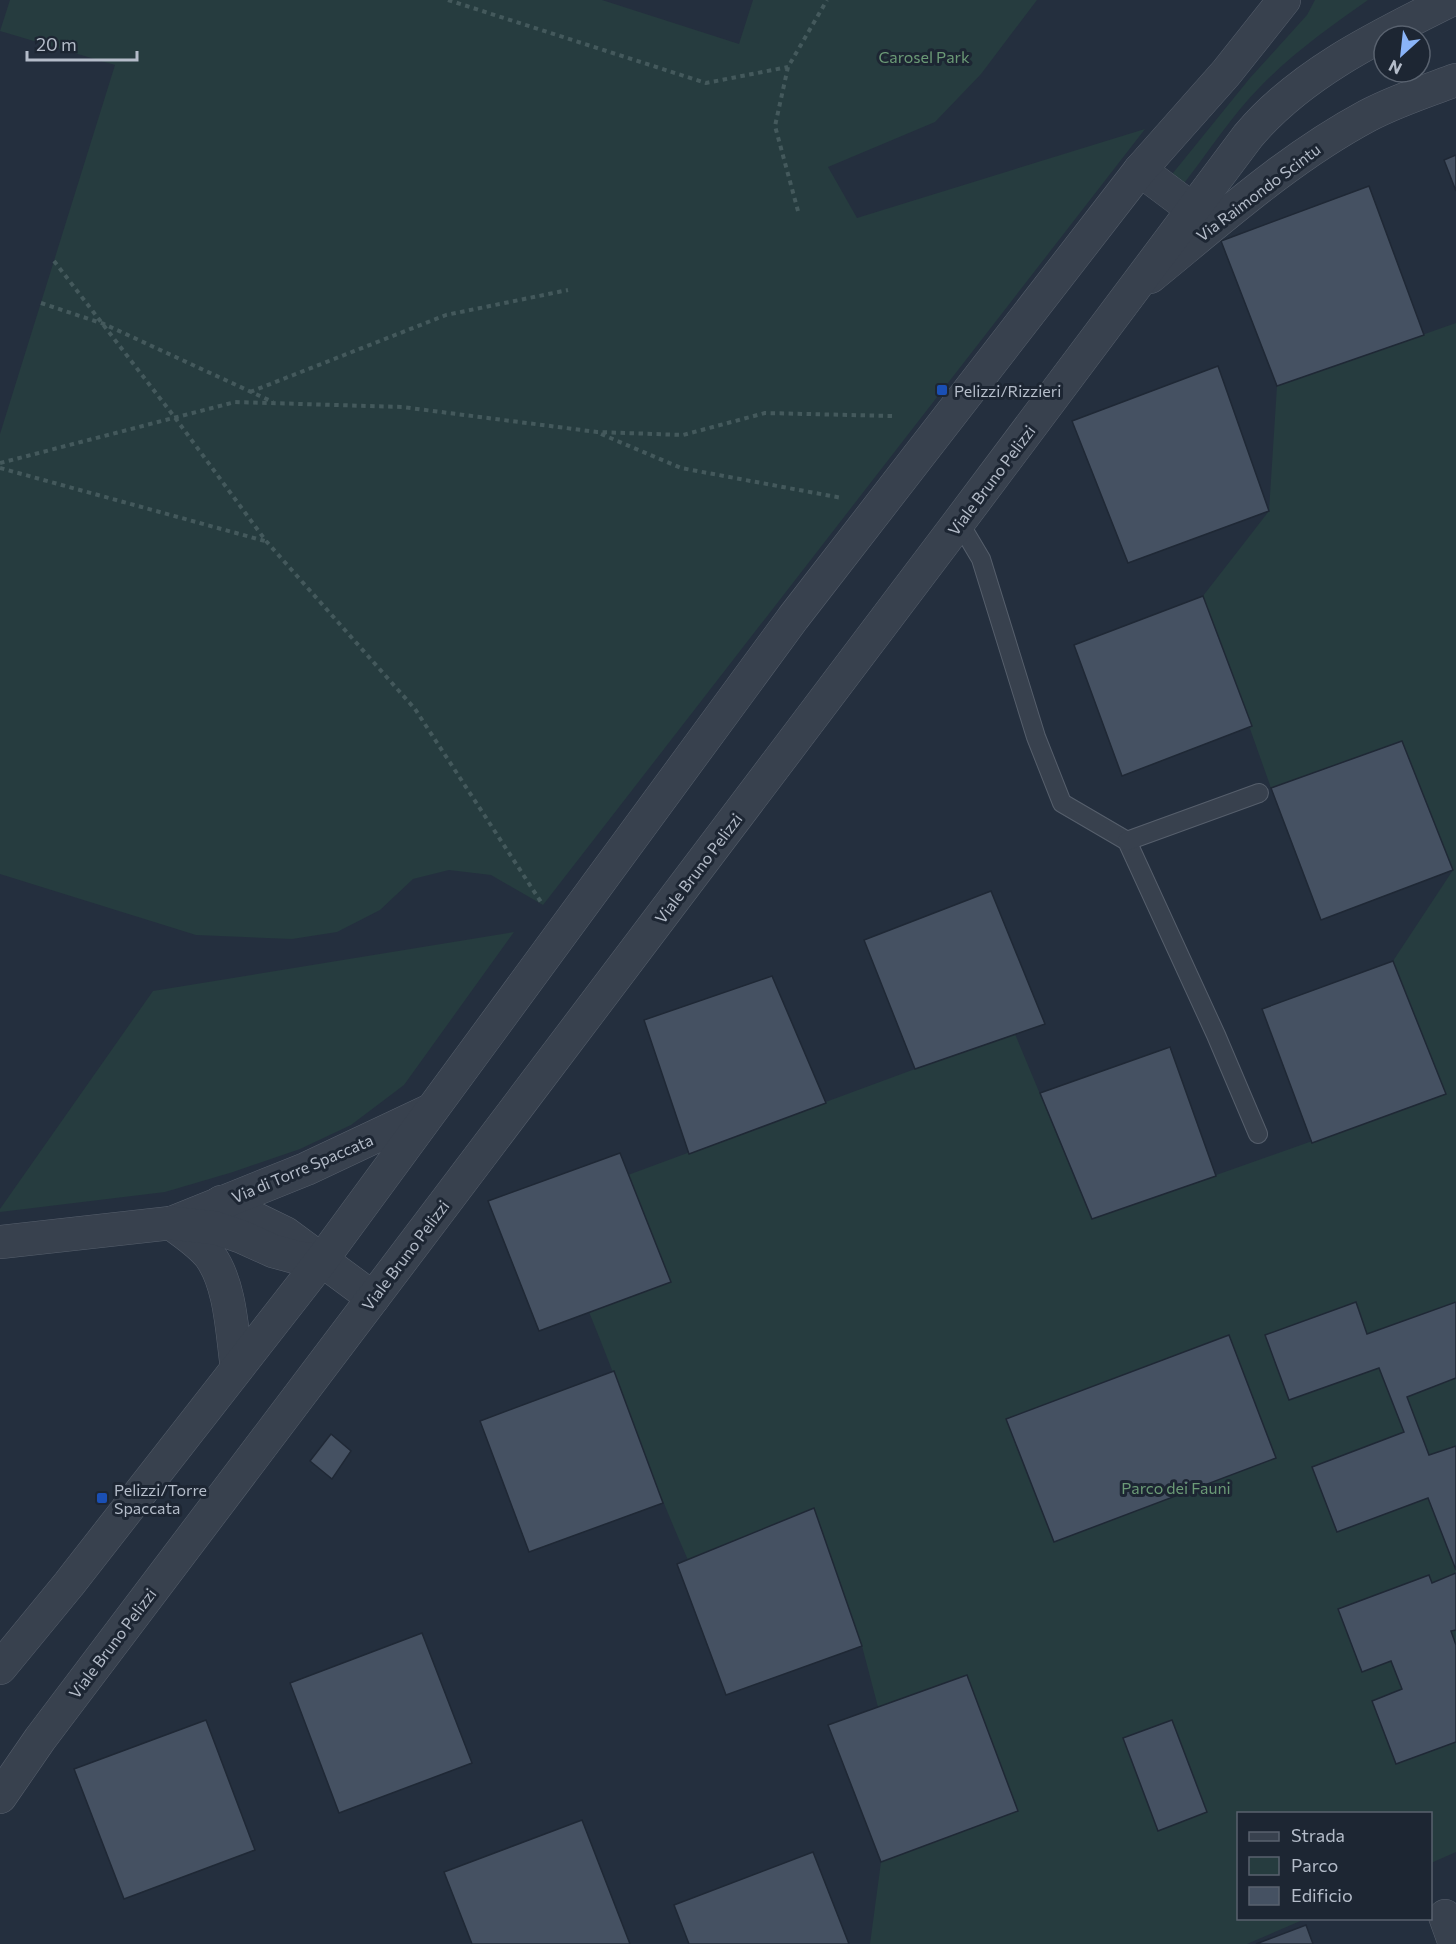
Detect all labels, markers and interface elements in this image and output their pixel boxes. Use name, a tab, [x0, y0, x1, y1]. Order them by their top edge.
scale bar	[27, 24, 136, 62]
north arrow	[1372, 24, 1432, 84]
text: 20 m	[36, 33, 77, 55]
park label: Carosel Park	[878, 47, 970, 66]
text: N	[1385, 57, 1405, 79]
street label: Via Raimondo Scintu	[1192, 139, 1324, 245]
place label: Pelizzi/Rizzieri	[954, 381, 1061, 400]
marker: Pelizzi/Rizzieri	[935, 383, 949, 397]
street label: Viale Bruno Pelizzi	[943, 421, 1039, 539]
street label: Viale Bruno Pelizzi	[650, 809, 746, 927]
street label: Via di Torre Spaccata	[228, 1130, 376, 1206]
street label: Viale Bruno Pelizzi	[357, 1196, 453, 1314]
park label: Parco dei Fauni	[1121, 1478, 1231, 1497]
place label: Pelizzi/Torre Spaccata	[114, 1480, 207, 1517]
marker: Pelizzi/Torre Spaccata	[95, 1491, 109, 1505]
street label: Viale Bruno Pelizzi	[64, 1584, 160, 1702]
legend	[1237, 1812, 1432, 1920]
text: Strada	[1291, 1824, 1345, 1846]
text: Parco	[1291, 1854, 1338, 1876]
text: Edificio	[1291, 1884, 1353, 1906]

